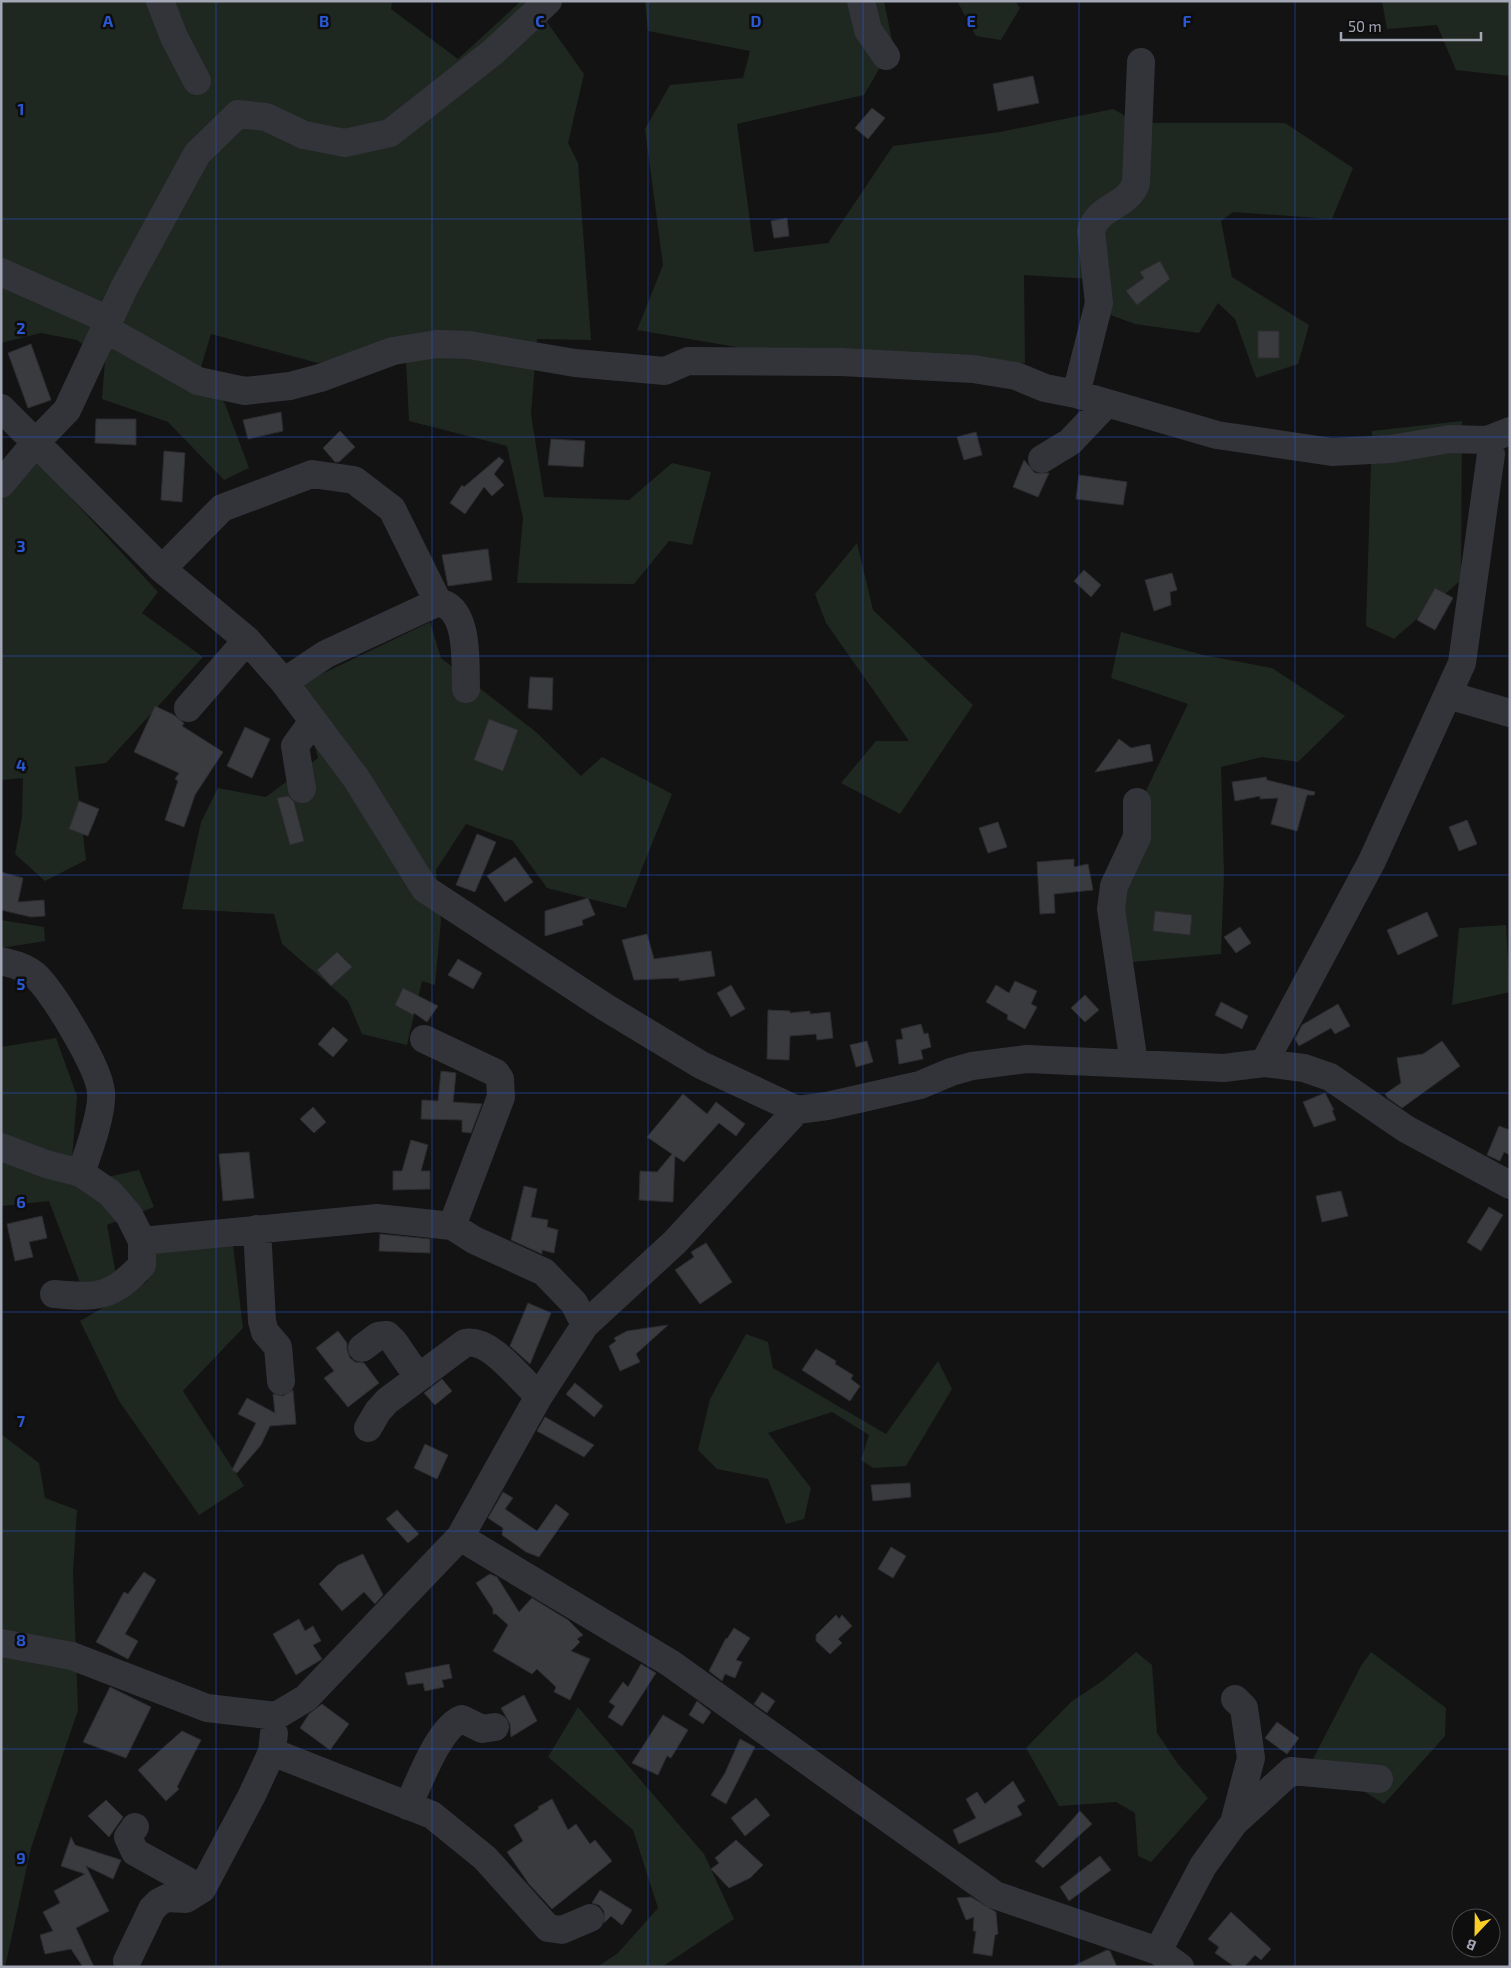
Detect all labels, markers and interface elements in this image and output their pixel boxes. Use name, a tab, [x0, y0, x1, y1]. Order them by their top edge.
scale bar	[1341, 10, 1481, 42]
text: A	[103, 11, 114, 30]
text: B	[319, 11, 329, 30]
text: C	[535, 11, 545, 30]
text: D	[751, 11, 762, 30]
text: E	[966, 11, 976, 30]
text: F	[1183, 11, 1192, 30]
text: 50 m	[1348, 17, 1382, 35]
text: 1	[18, 99, 24, 118]
text: 2	[16, 318, 26, 337]
text: 3	[16, 536, 26, 555]
text: 4	[16, 755, 26, 774]
text: 5	[17, 974, 26, 993]
text: 6	[16, 1192, 26, 1211]
text: 7	[17, 1411, 26, 1430]
text: 8	[16, 1630, 26, 1649]
text: 9	[16, 1848, 26, 1867]
north arrow	[1451, 1908, 1501, 1958]
text: B	[1464, 1936, 1478, 1955]

